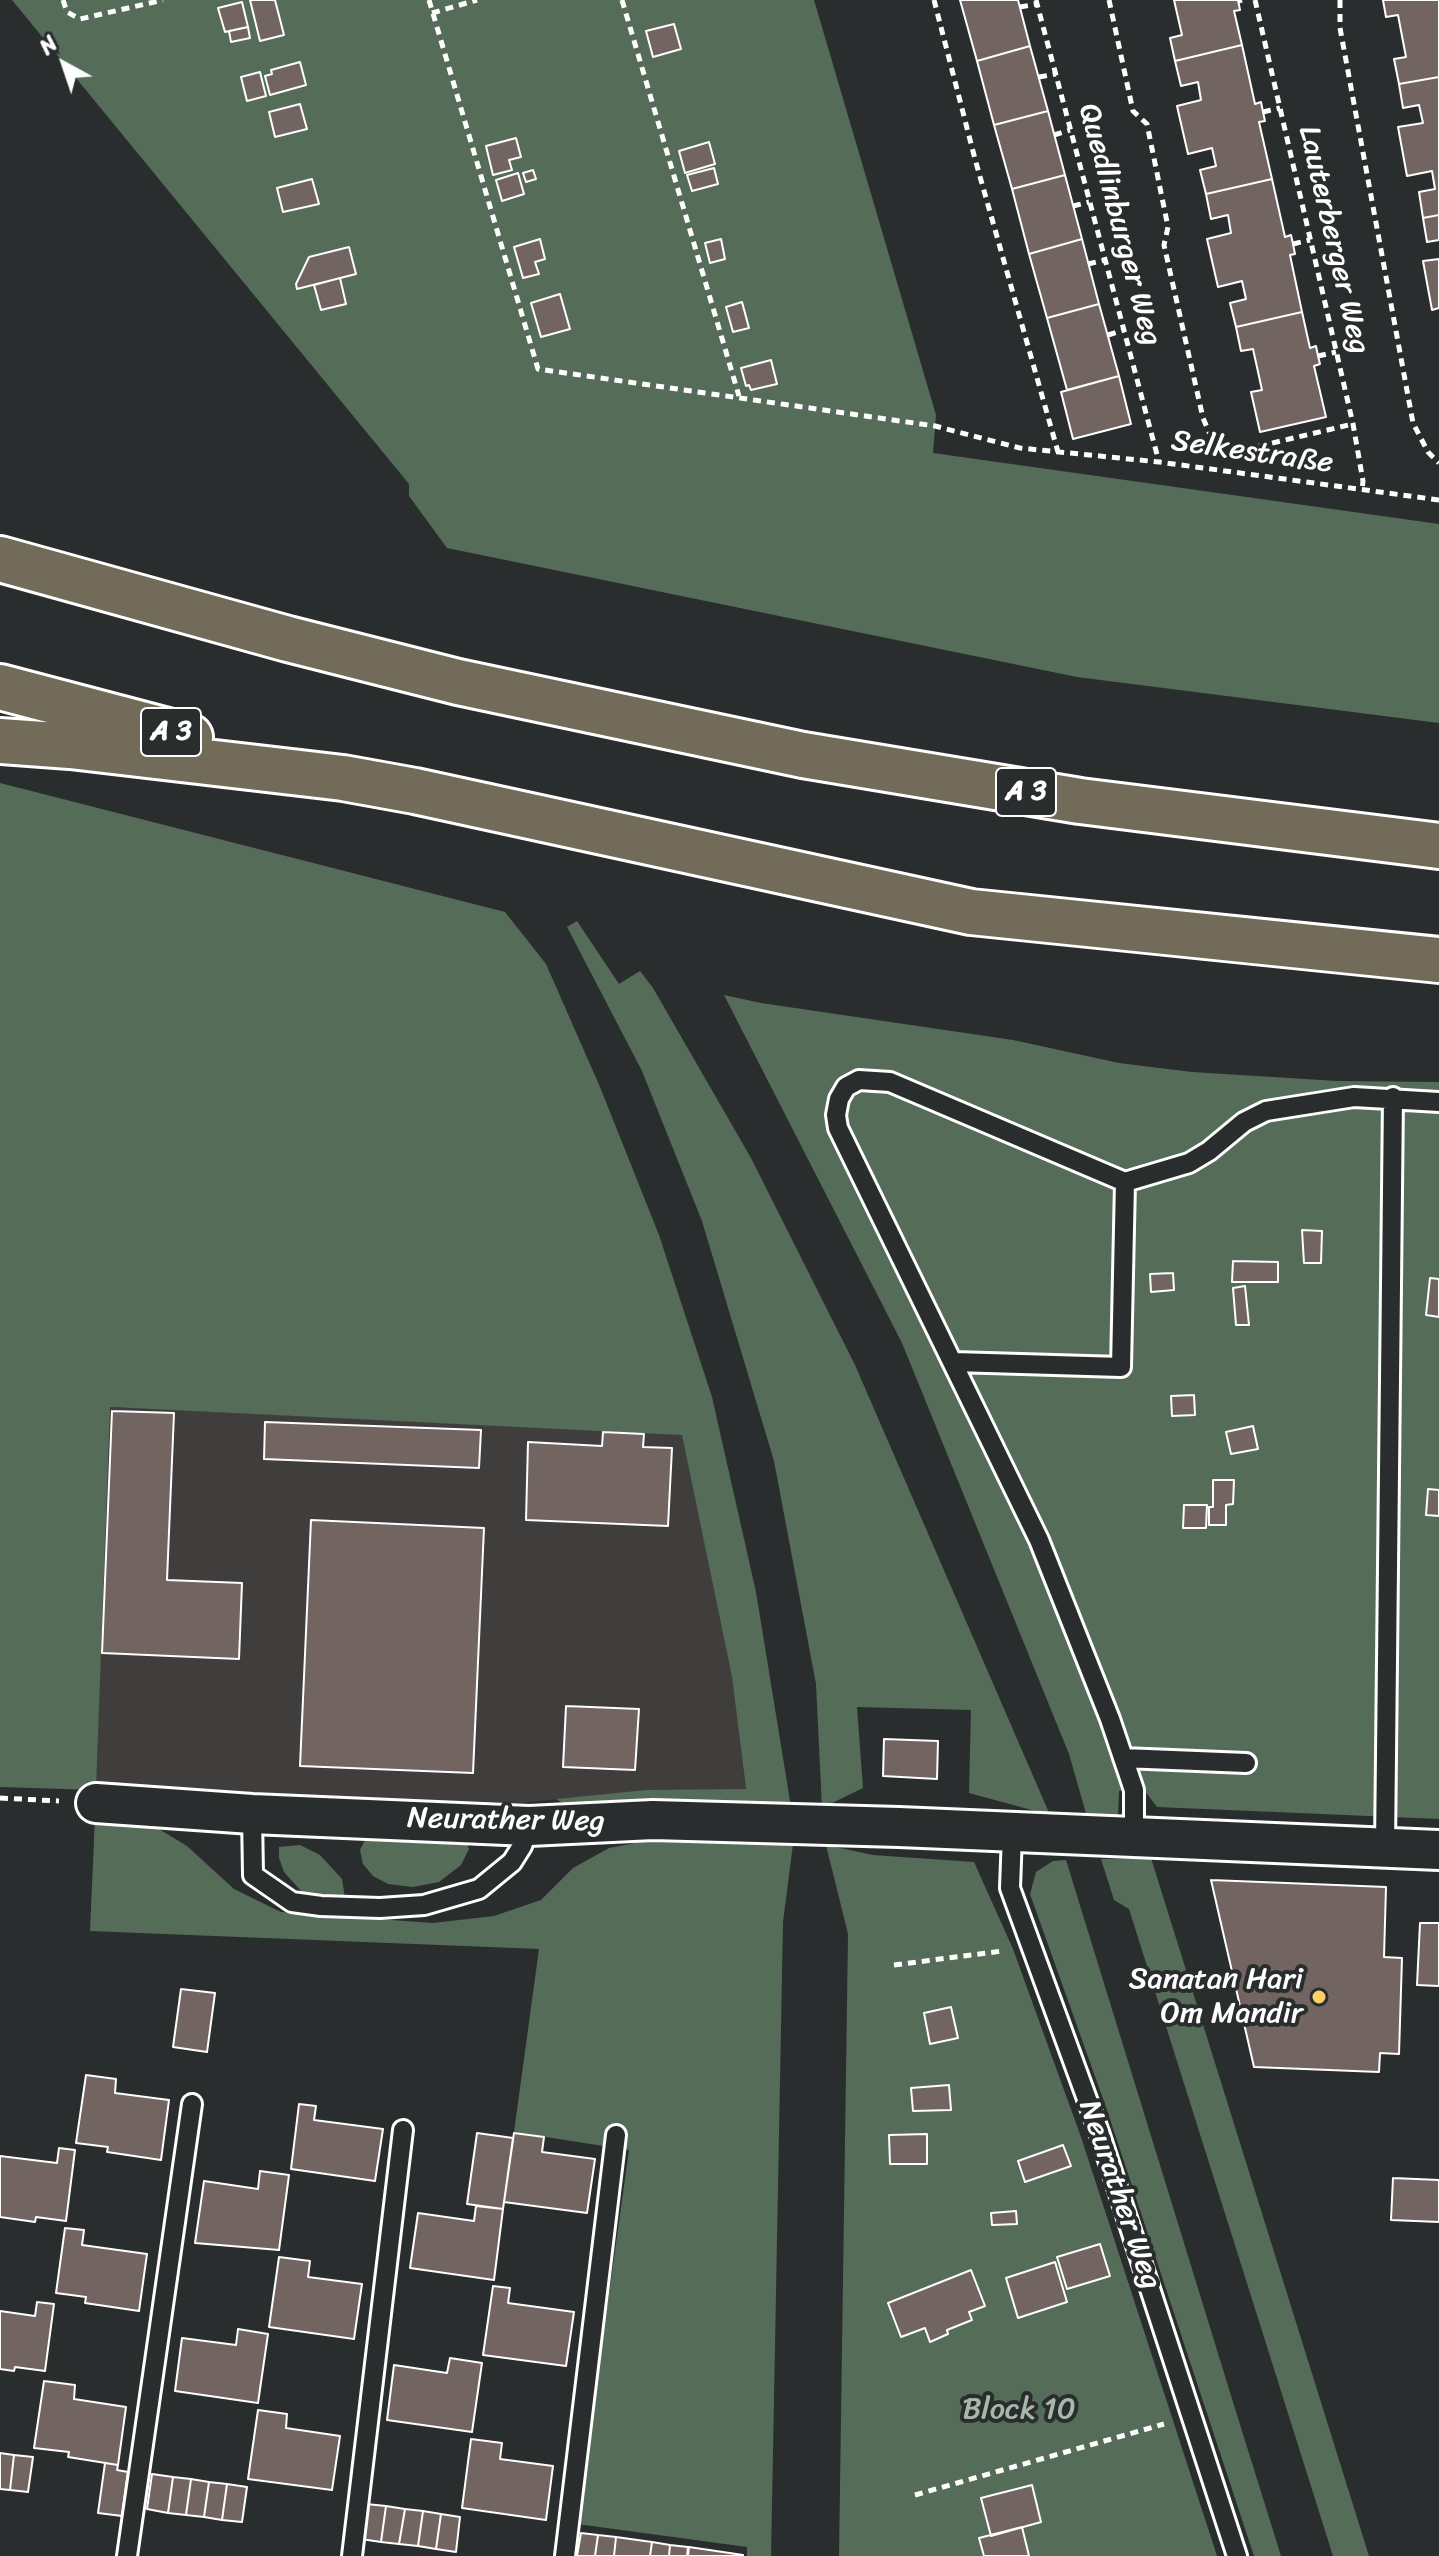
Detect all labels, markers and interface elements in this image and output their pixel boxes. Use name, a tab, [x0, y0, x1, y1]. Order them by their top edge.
north arrow	[24, 24, 104, 104]
text: N	[30, 25, 67, 65]
street label: Quedlinburger Weg	[1069, 100, 1169, 350]
street label: Lauterberger Weg	[1289, 122, 1377, 358]
street label: Selkestraße	[1169, 424, 1335, 482]
road number: A 3	[141, 708, 201, 756]
road number: A 3	[996, 768, 1056, 816]
street label: Neurather Weg	[407, 1801, 605, 1841]
place label: Sanatan Hari Om Mandir	[1129, 1962, 1303, 2032]
marker: Sanatan Hari Om Mandir	[1310, 1988, 1328, 2006]
street label: Neurather Weg	[1070, 2096, 1168, 2294]
park label: Block 10	[962, 2392, 1076, 2428]

